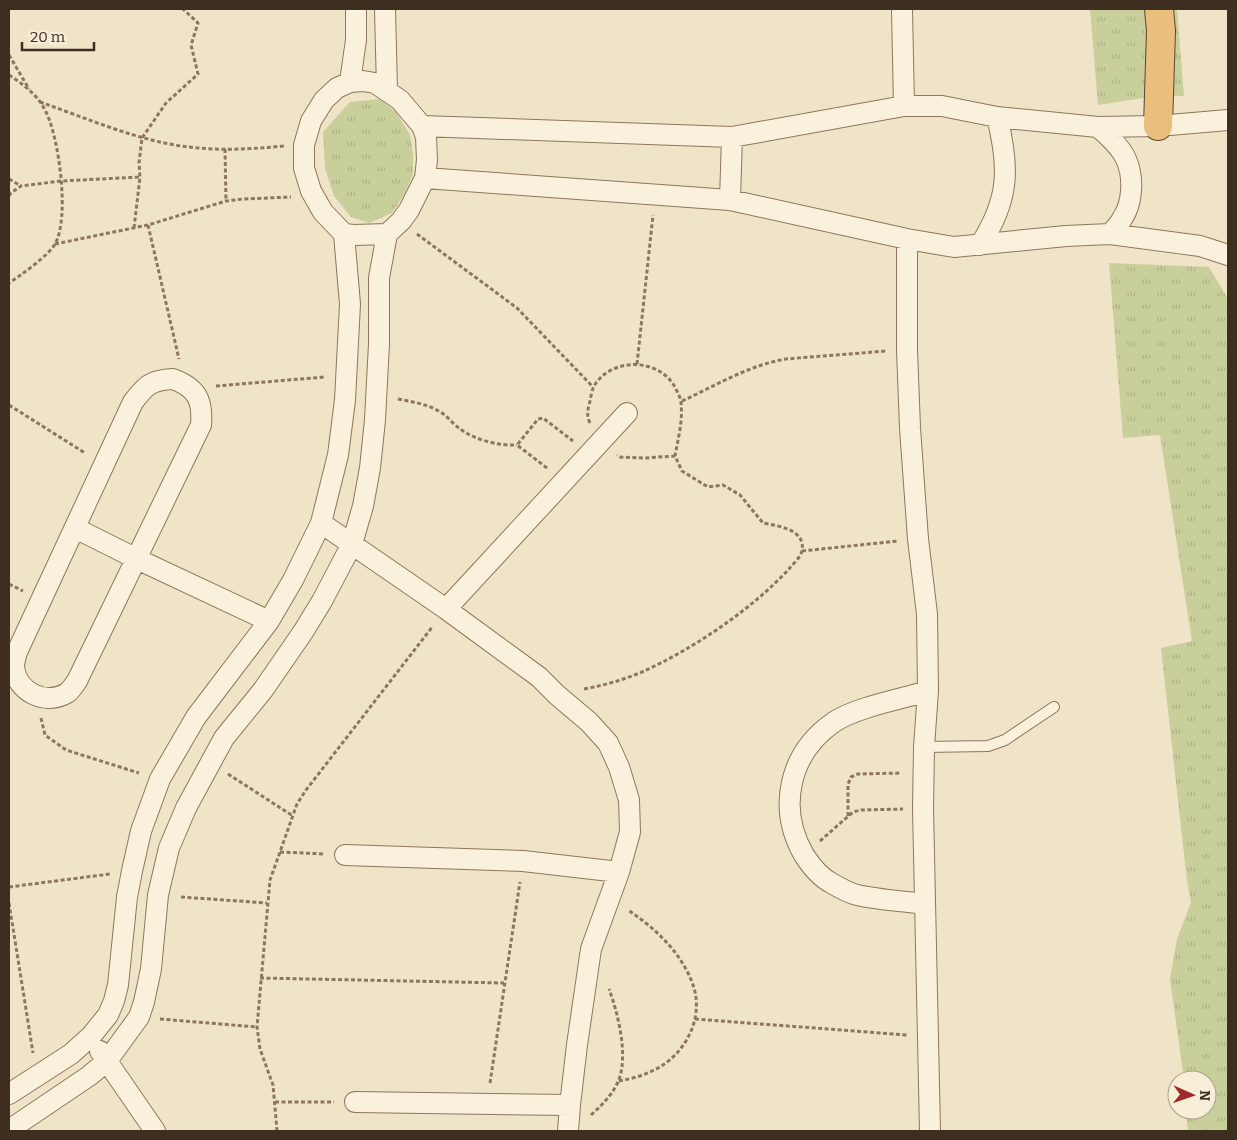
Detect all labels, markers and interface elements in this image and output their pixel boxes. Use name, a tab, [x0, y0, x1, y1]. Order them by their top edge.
scale bar	[22, 20, 95, 52]
text: 20 m	[30, 28, 66, 46]
north arrow	[1167, 1070, 1217, 1120]
text: N	[1196, 1090, 1213, 1101]

